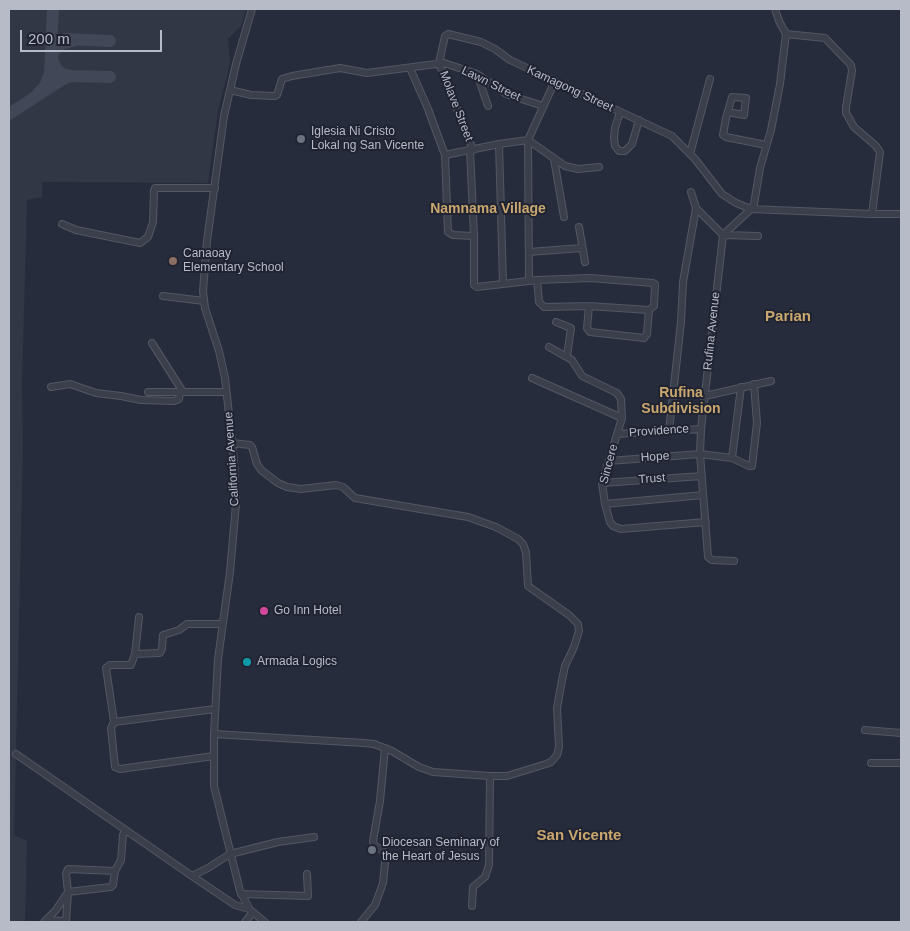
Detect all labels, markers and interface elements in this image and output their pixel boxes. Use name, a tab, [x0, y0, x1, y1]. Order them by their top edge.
scale bar	[22, 20, 165, 52]
text: 200 m	[28, 30, 70, 47]
street label: Lawn Street	[459, 63, 523, 105]
street label: Kamagong Street	[525, 63, 615, 115]
street label: Molave Street	[436, 69, 476, 143]
place label: Iglesia Ni Cristo Lokal ng San Vicente	[311, 125, 424, 153]
marker: Iglesia Ni Cristo Lokal ng San Vicente	[295, 133, 307, 145]
district label: Namnama Village	[430, 201, 546, 217]
place label: Canaoay Elementary School	[183, 247, 284, 275]
marker: Canaoay Elementary School	[167, 255, 179, 267]
street label: Rufina Avenue	[701, 291, 723, 371]
district label: Parian	[765, 308, 811, 326]
district label: Rufina Subdivision	[641, 385, 721, 418]
street label: California Avenue	[222, 411, 242, 507]
street label: Providence	[629, 422, 689, 440]
street label: Sincere	[597, 442, 621, 486]
street label: Hope	[640, 449, 670, 465]
street label: Trust	[638, 471, 666, 487]
place label: Go Inn Hotel	[274, 604, 341, 618]
marker: Go Inn Hotel	[258, 605, 270, 617]
place label: Armada Logics	[257, 655, 337, 669]
marker: Armada Logics	[241, 656, 253, 668]
district label: San Vicente	[537, 827, 621, 845]
place label: Diocesan Seminary of the Heart of Jesus	[382, 836, 499, 864]
marker: Diocesan Seminary of the Heart of Jesus	[366, 844, 378, 856]

